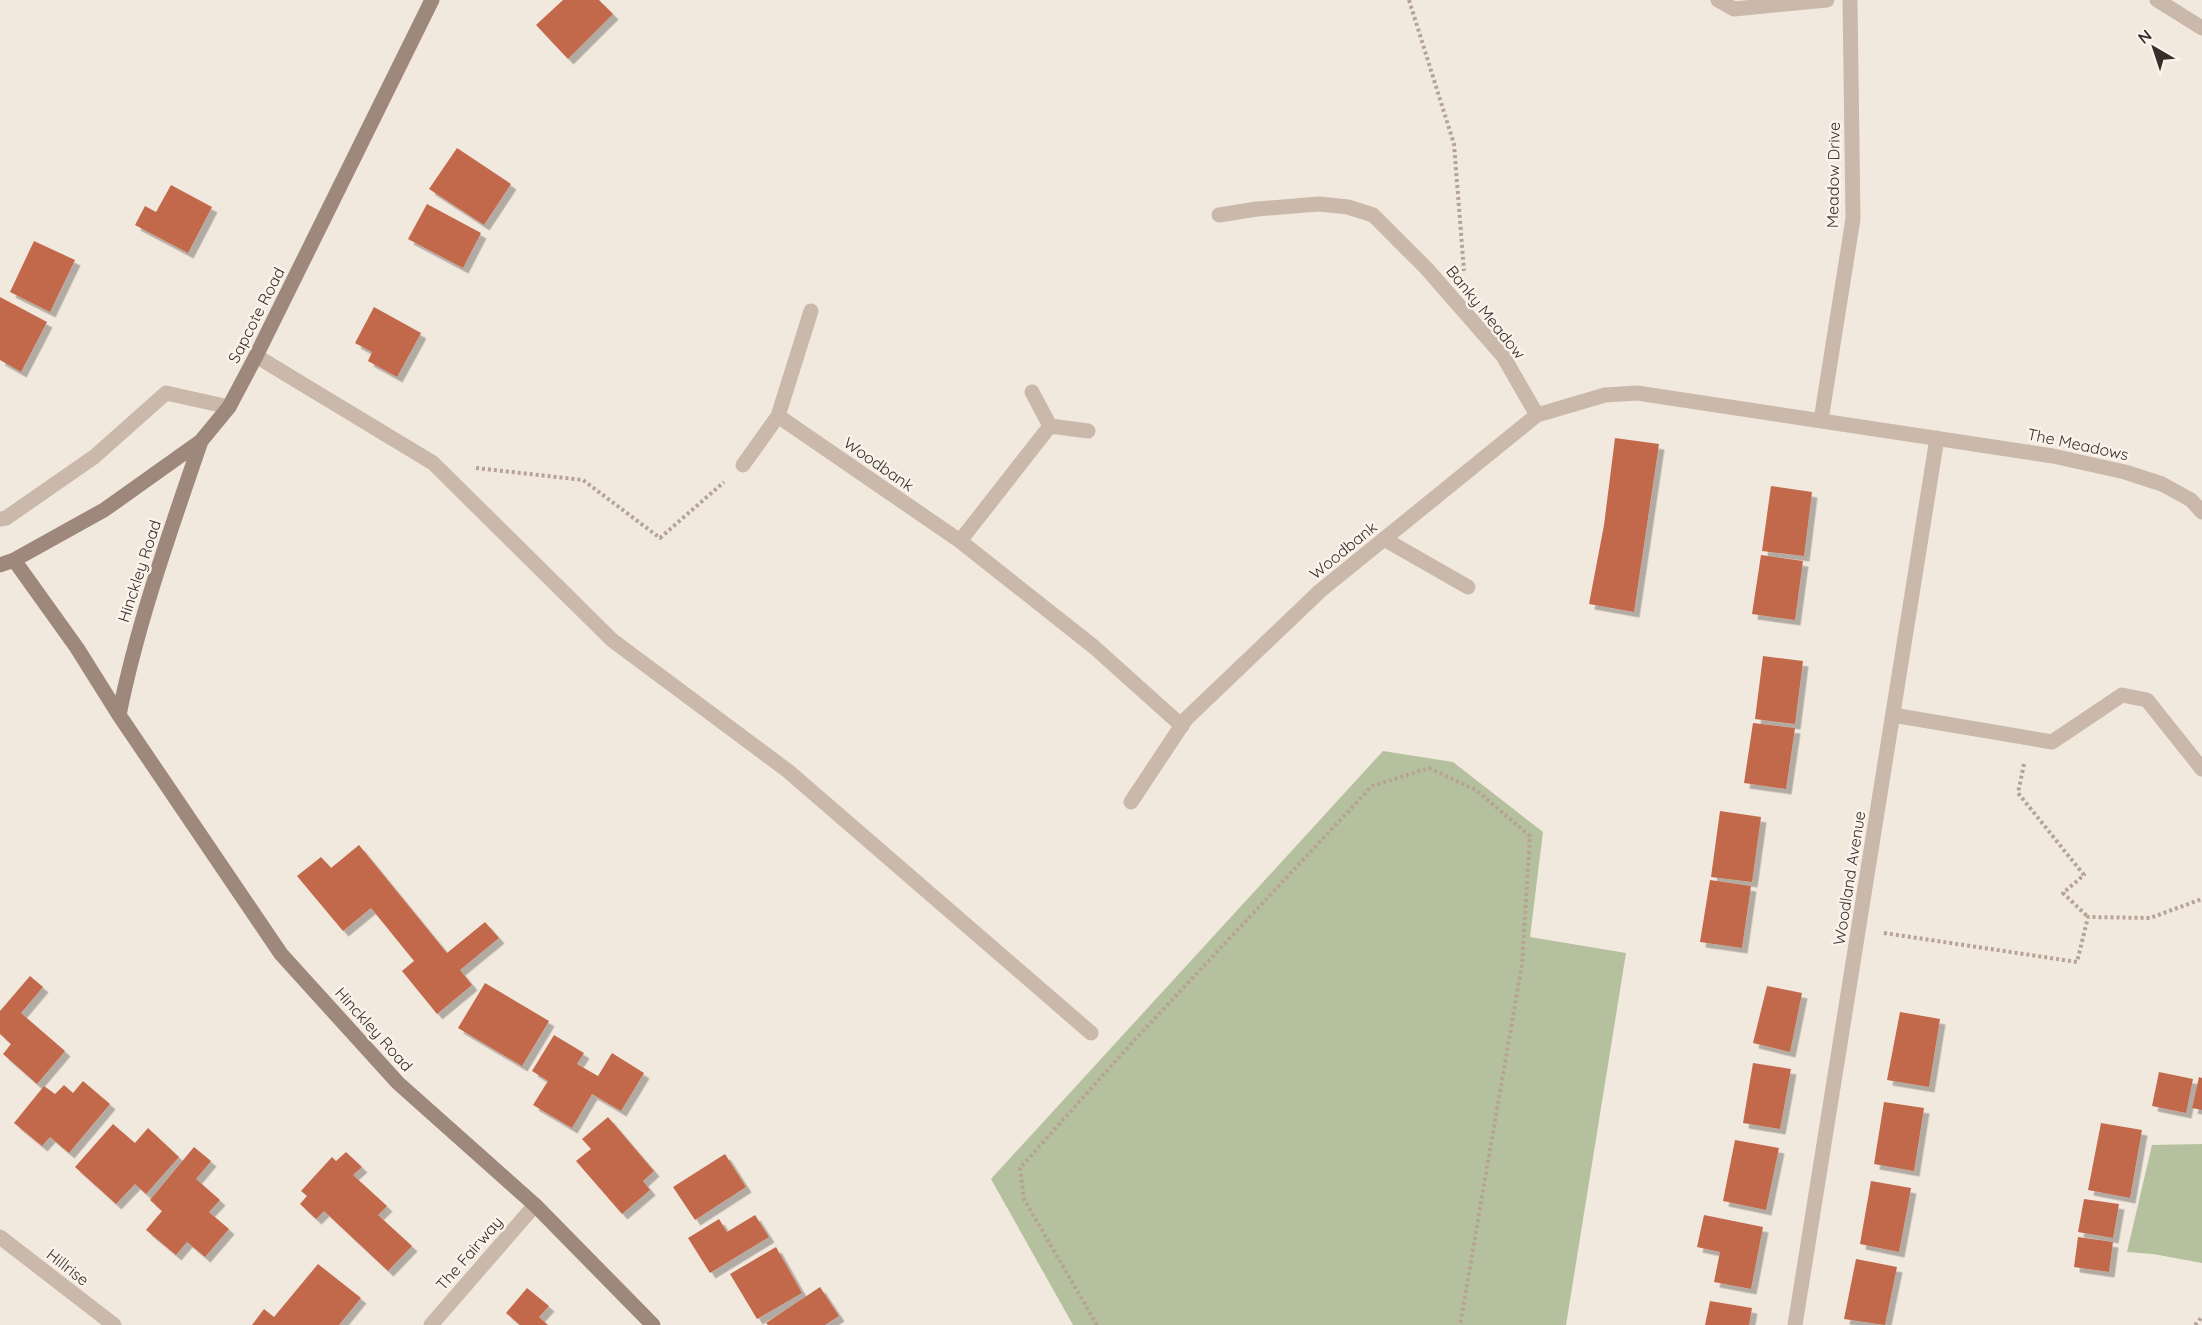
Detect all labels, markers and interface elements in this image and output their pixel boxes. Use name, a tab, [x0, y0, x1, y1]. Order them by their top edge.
north arrow	[2124, 18, 2184, 78]
text: N	[2134, 25, 2155, 48]
street label: Meadow Drive	[1822, 122, 1844, 228]
street label: Banky Meadow	[1442, 261, 1530, 363]
street label: Sapcote Road	[223, 264, 289, 366]
street label: The Meadows	[2026, 424, 2130, 464]
street label: Woodbank	[840, 432, 918, 496]
street label: Hinckley Road	[113, 517, 165, 625]
street label: Woodbank	[1305, 517, 1381, 583]
street label: Woodland Avenue	[1829, 809, 1869, 947]
street label: Hinckley Road	[331, 983, 417, 1075]
street label: The Fairway	[431, 1212, 507, 1294]
street label: Hillrise	[43, 1244, 93, 1290]

